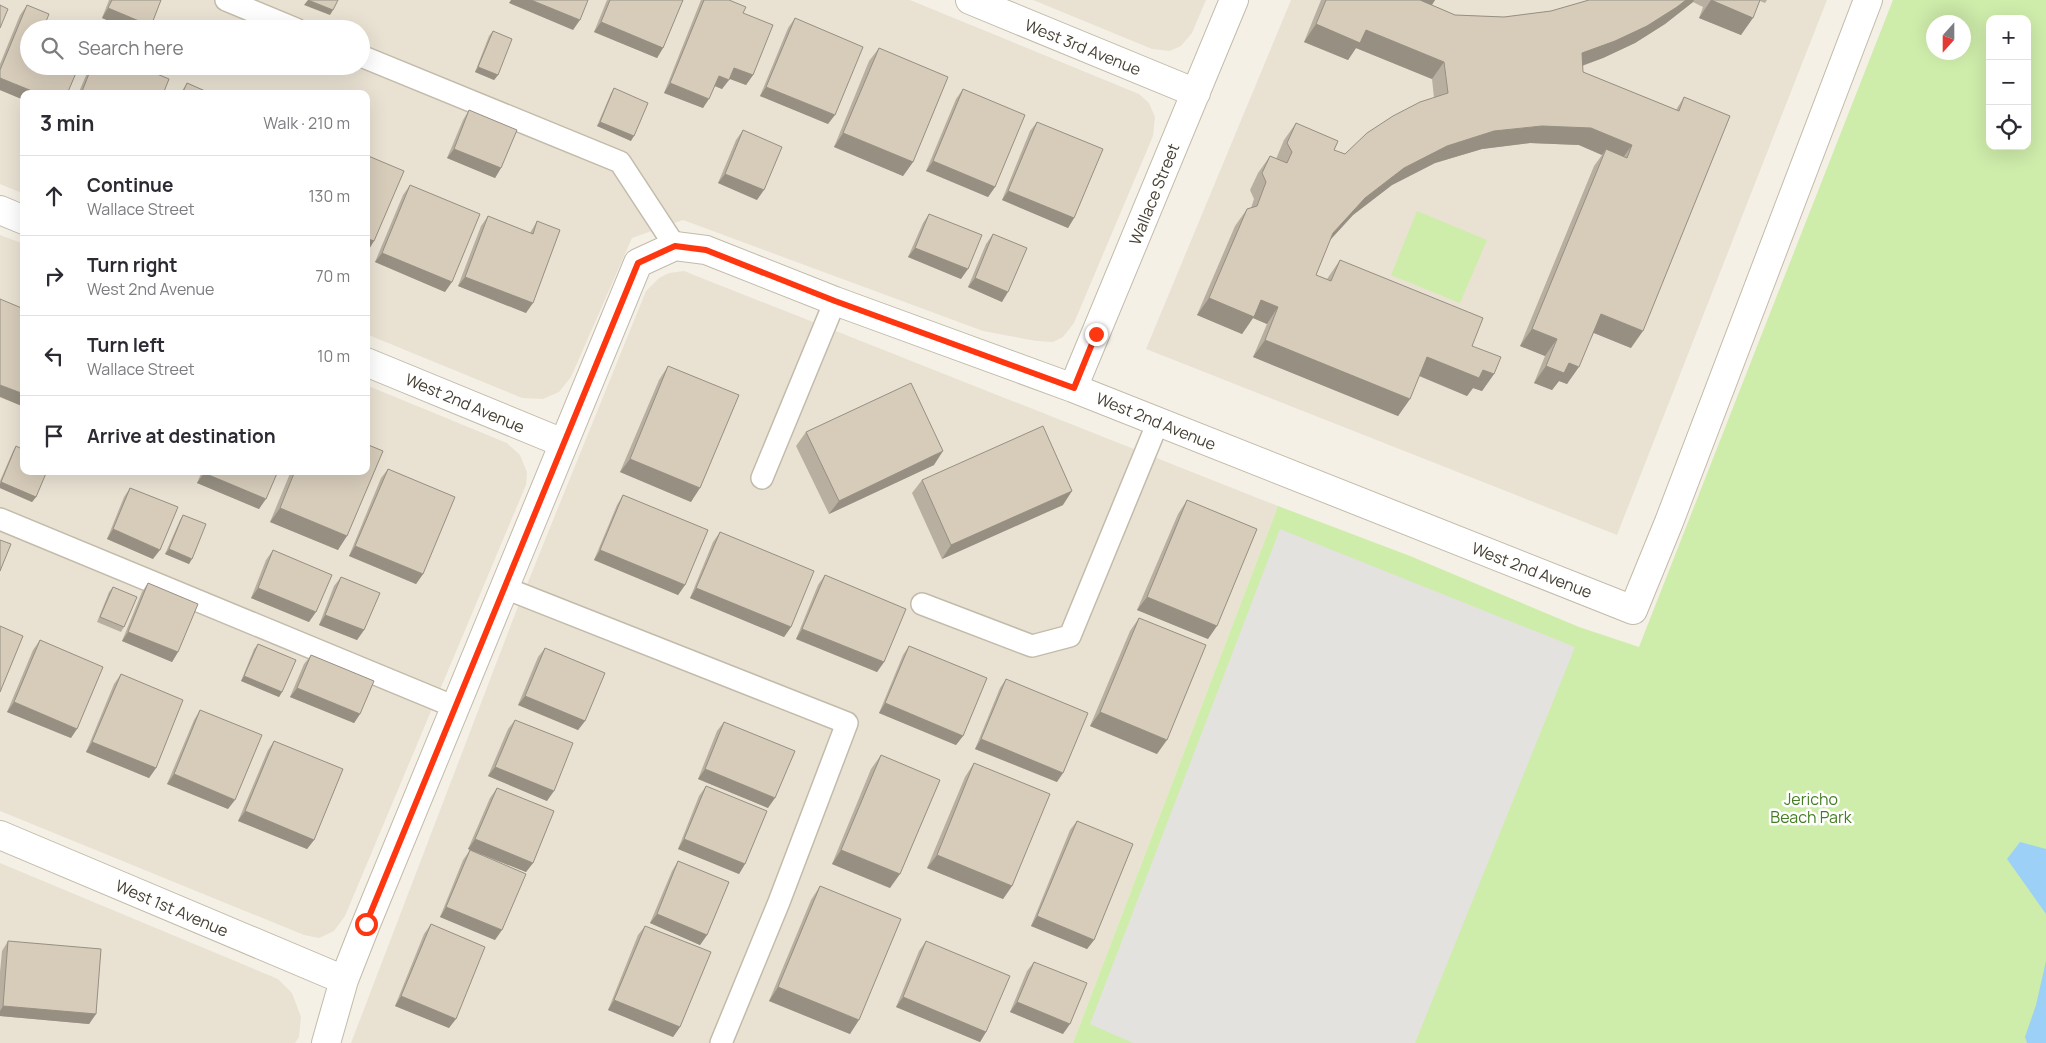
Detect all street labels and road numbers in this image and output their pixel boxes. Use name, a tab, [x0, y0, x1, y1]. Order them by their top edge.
street label: West 3rd Avenue	[1022, 14, 1144, 80]
street label: Wallace Street	[1124, 140, 1184, 248]
street label: West 2nd Avenue	[402, 368, 528, 438]
street label: West 2nd Avenue	[1093, 387, 1219, 455]
street label: West 2nd Avenue	[1469, 537, 1595, 603]
street label: West 1st Avenue	[112, 874, 232, 942]

